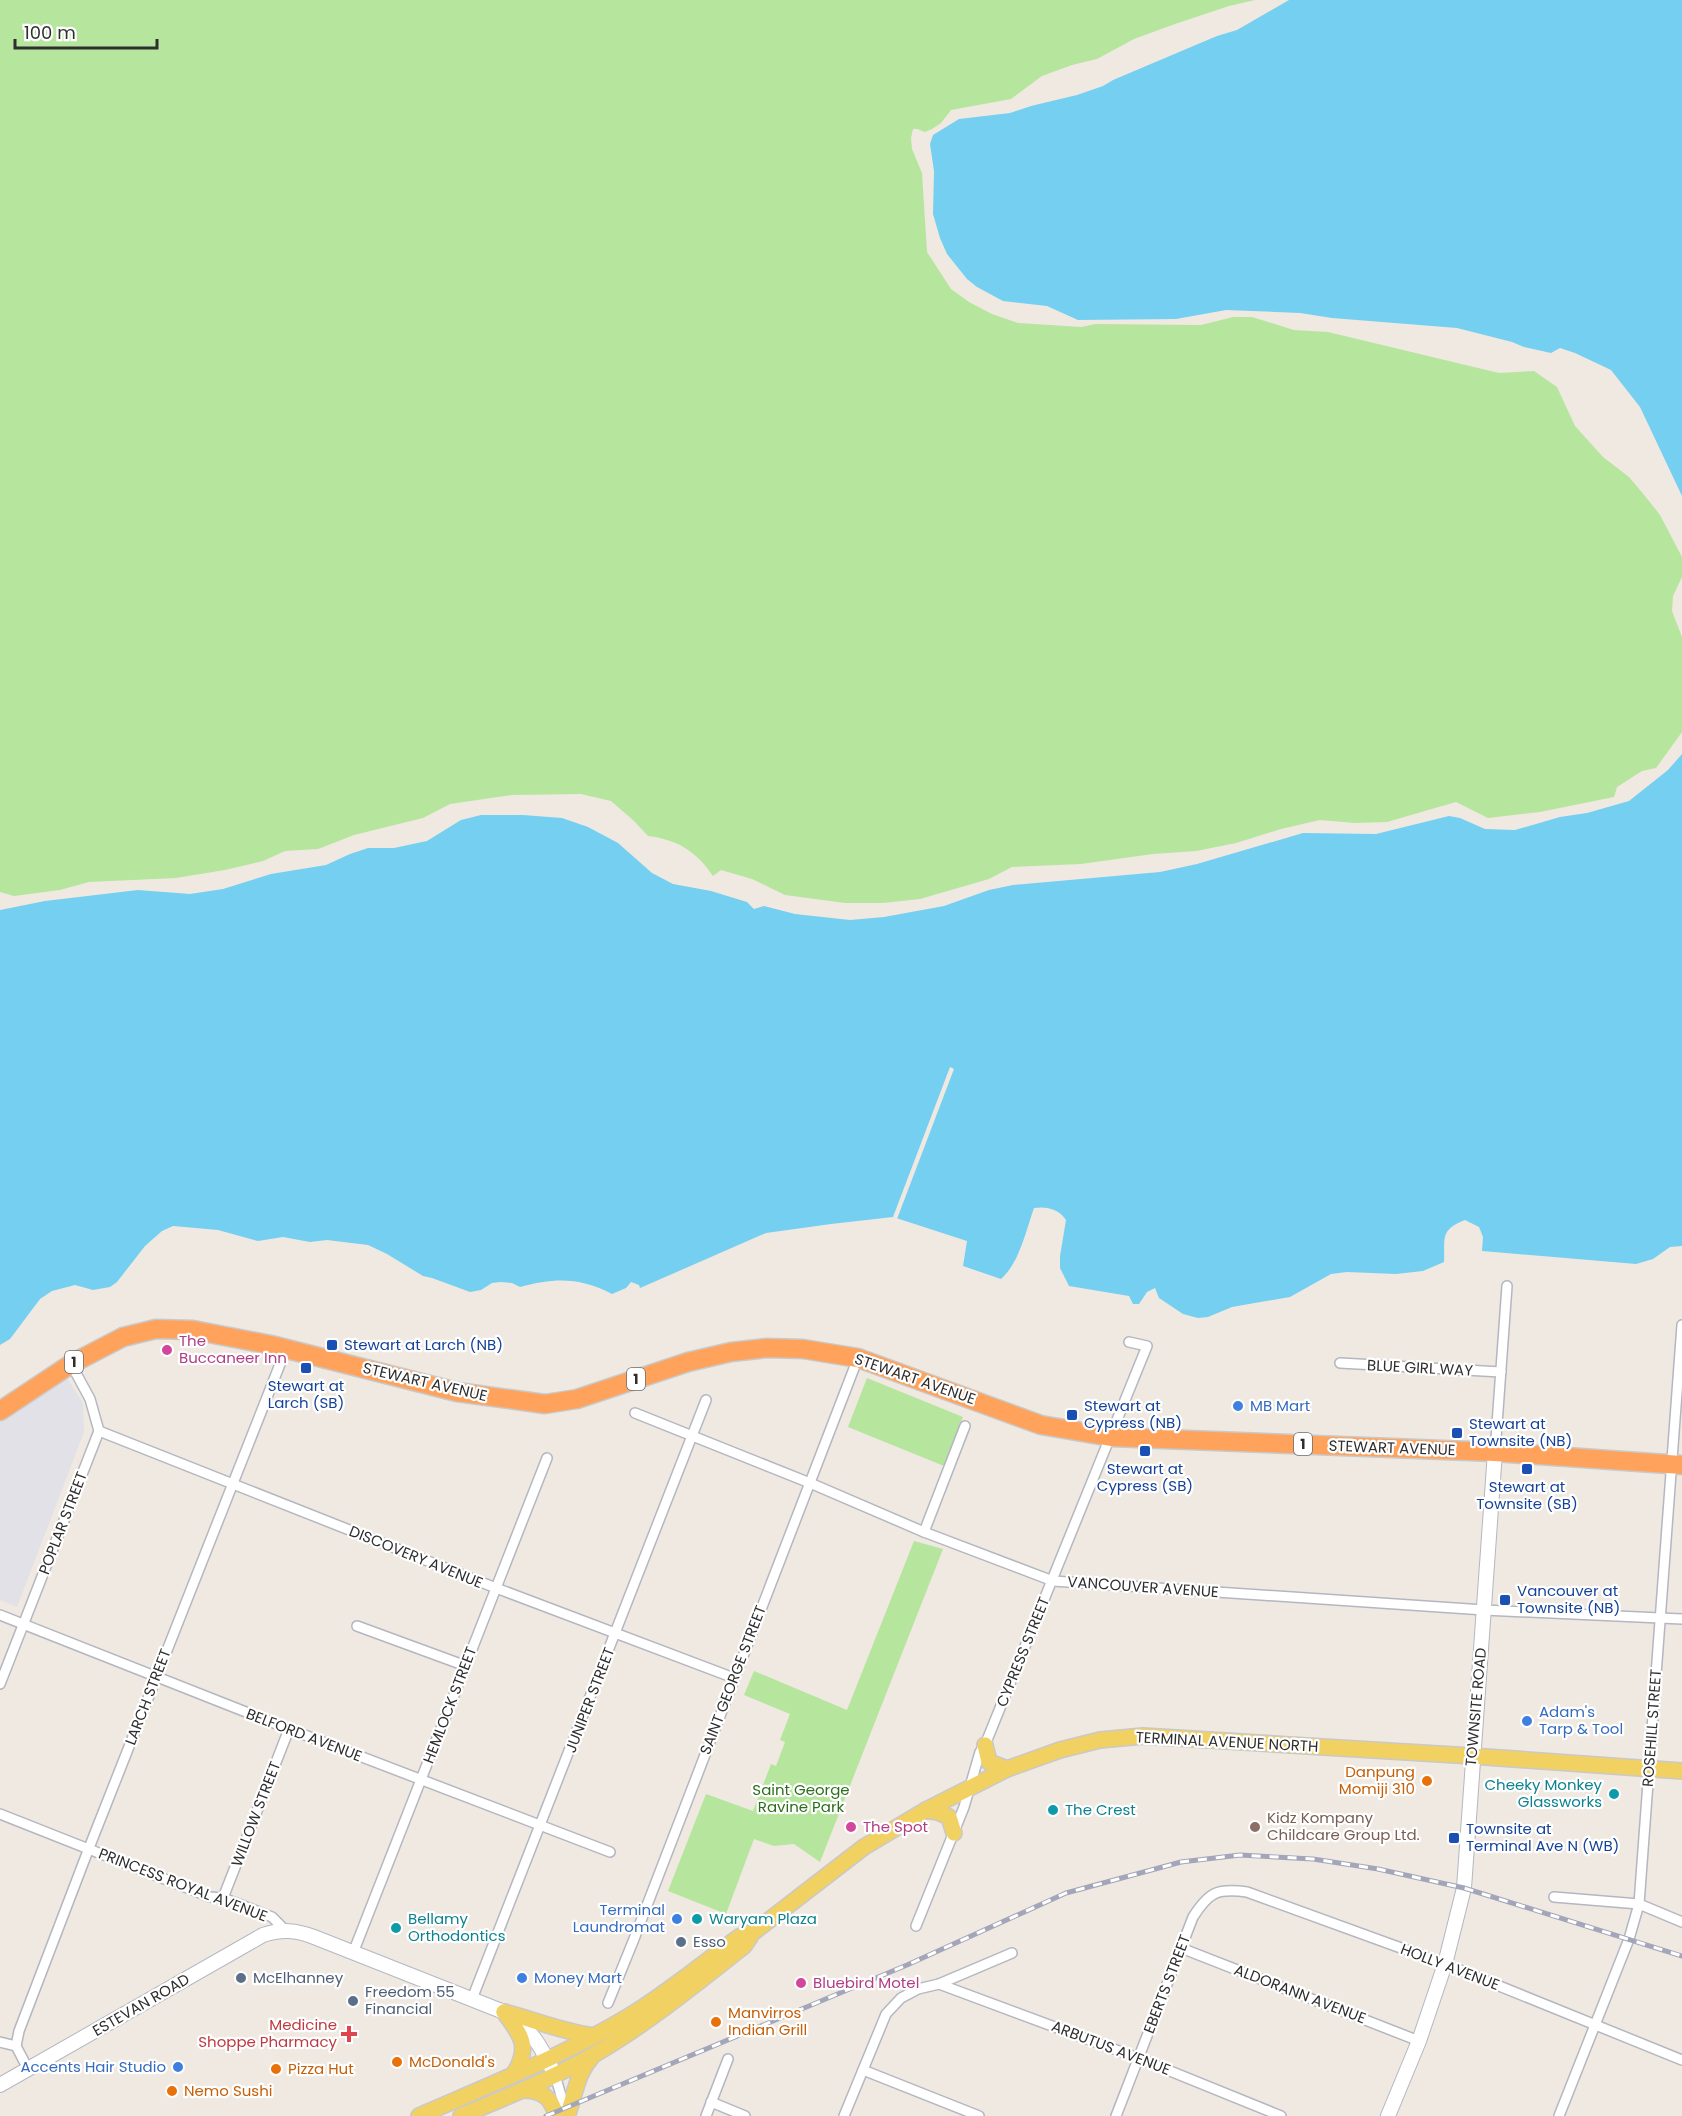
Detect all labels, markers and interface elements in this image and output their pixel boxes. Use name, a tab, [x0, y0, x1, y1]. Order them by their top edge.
scale bar	[15, 12, 158, 50]
text: 100 m	[24, 20, 76, 45]
place label: The Buccaneer Inn	[179, 1330, 287, 1368]
place label: Stewart at Larch (NB)	[344, 1334, 503, 1355]
marker: Stewart at Larch (NB)	[325, 1338, 339, 1352]
marker: The Buccaneer Inn	[160, 1343, 174, 1357]
street label: STEWART AVENUE	[852, 1348, 979, 1409]
road number: 1	[65, 1351, 83, 1373]
street label: BLUE GIRL WAY	[1367, 1354, 1474, 1381]
street label: STEWART AVENUE	[361, 1357, 489, 1406]
marker: Stewart at Larch (SB)	[299, 1361, 313, 1375]
road number: 1	[627, 1368, 645, 1390]
place label: Stewart at Larch (SB)	[268, 1375, 344, 1413]
place label: Stewart at Cypress (NB)	[1084, 1395, 1182, 1433]
place label: MB Mart	[1250, 1395, 1310, 1416]
marker: MB Mart	[1231, 1399, 1245, 1413]
marker: Stewart at Cypress (NB)	[1065, 1408, 1079, 1422]
place label: Stewart at Townsite (NB)	[1469, 1413, 1572, 1451]
marker: Stewart at Townsite (NB)	[1450, 1426, 1464, 1440]
road number: 1	[1294, 1433, 1312, 1455]
street label: STEWART AVENUE	[1328, 1435, 1456, 1460]
marker: Stewart at Cypress (SB)	[1138, 1444, 1152, 1458]
place label: Stewart at Cypress (SB)	[1097, 1458, 1193, 1496]
marker: Stewart at Townsite (SB)	[1520, 1462, 1534, 1476]
street label: POPLAR STREET	[33, 1468, 92, 1577]
place label: Stewart at Townsite (SB)	[1476, 1476, 1578, 1514]
street label: DISCOVERY AVENUE	[346, 1520, 486, 1593]
street label: VANCOUVER AVENUE	[1067, 1571, 1219, 1602]
place label: Vancouver at Townsite (NB)	[1517, 1580, 1620, 1618]
marker: Vancouver at Townsite (NB)	[1498, 1593, 1512, 1607]
street label: CYPRESS STREET	[991, 1594, 1054, 1710]
street label: SAINT GEORGE STREET	[694, 1602, 771, 1758]
street label: HEMLOCK STREET	[418, 1643, 481, 1766]
street label: JUNIPER STREET	[560, 1644, 619, 1756]
street label: LARCH STREET	[120, 1646, 175, 1748]
street label: TOWNSITE ROAD	[1460, 1647, 1491, 1767]
street label: ROSEHILL STREET	[1637, 1668, 1666, 1788]
place label: Adam's Tarp & Tool	[1539, 1701, 1623, 1739]
street label: BELFORD AVENUE	[243, 1703, 365, 1766]
marker: Adam's Tarp & Tool	[1520, 1714, 1534, 1728]
street label: TERMINAL AVENUE NORTH	[1135, 1726, 1319, 1757]
street label: WILLOW STREET	[226, 1758, 285, 1870]
place label: Danpung Momiji 310	[1339, 1761, 1415, 1799]
marker: Danpung Momiji 310	[1420, 1774, 1434, 1788]
place label: Cheeky Monkey Glassworks	[1484, 1774, 1603, 1812]
park label: Saint George Ravine Park	[752, 1779, 850, 1817]
marker: Cheeky Monkey Glassworks	[1607, 1787, 1621, 1801]
place label: The Crest	[1065, 1799, 1136, 1820]
marker: The Crest	[1046, 1803, 1060, 1817]
place label: Kidz Kompany Childcare Group Ltd.	[1267, 1807, 1420, 1845]
place label: The Spot	[863, 1816, 928, 1837]
place label: Townsite at Terminal Ave N (WB)	[1466, 1818, 1619, 1856]
marker: The Spot	[844, 1820, 858, 1834]
marker: Kidz Kompany Childcare Group Ltd.	[1248, 1820, 1262, 1834]
marker: Townsite at Terminal Ave N (WB)	[1447, 1831, 1461, 1845]
street label: PRINCESS ROYAL AVENUE	[96, 1843, 271, 1927]
place label: Terminal Laundromat	[573, 1899, 665, 1937]
place label: Bellamy Orthodontics	[408, 1908, 506, 1946]
place label: Waryam Plaza	[709, 1908, 817, 1929]
marker: Terminal Laundromat	[670, 1912, 684, 1926]
marker: Waryam Plaza	[690, 1912, 704, 1926]
marker: Bellamy Orthodontics	[389, 1921, 403, 1935]
place label: Esso	[693, 1931, 726, 1952]
street label: EBERTS STREET	[1138, 1931, 1195, 2036]
marker: Esso	[674, 1935, 688, 1949]
street label: HOLLY AVENUE	[1398, 1938, 1503, 1995]
street label: ALDORANN AVENUE	[1231, 1959, 1369, 2028]
place label: McElhanney	[253, 1967, 344, 1988]
place label: Money Mart	[534, 1967, 622, 1988]
street label: ESTEVAN ROAD	[88, 1968, 193, 2041]
marker: McElhanney	[234, 1971, 248, 1985]
marker: Money Mart	[515, 1971, 529, 1985]
place label: Bluebird Motel	[813, 1972, 919, 1993]
marker: Bluebird Motel	[794, 1976, 808, 1990]
place label: Freedom 55 Financial	[365, 1981, 455, 2019]
marker: Freedom 55 Financial	[346, 1994, 360, 2008]
place label: Manvirros Indian Grill	[728, 2002, 807, 2040]
place label: Medicine Shoppe Pharmacy	[198, 2014, 338, 2052]
marker: Manvirros Indian Grill	[709, 2015, 723, 2029]
street label: ARBUTUS AVENUE	[1049, 2015, 1174, 2080]
marker: Medicine Shoppe Pharmacy	[342, 2027, 356, 2041]
place label: McDonald's	[409, 2051, 495, 2072]
marker: McDonald's	[390, 2055, 404, 2069]
place label: Accents Hair Studio	[20, 2056, 166, 2077]
place label: Pizza Hut	[288, 2058, 354, 2079]
marker: Accents Hair Studio	[171, 2060, 185, 2074]
marker: Pizza Hut	[269, 2062, 283, 2076]
place label: Nemo Sushi	[184, 2080, 272, 2101]
marker: Nemo Sushi	[165, 2084, 179, 2098]

